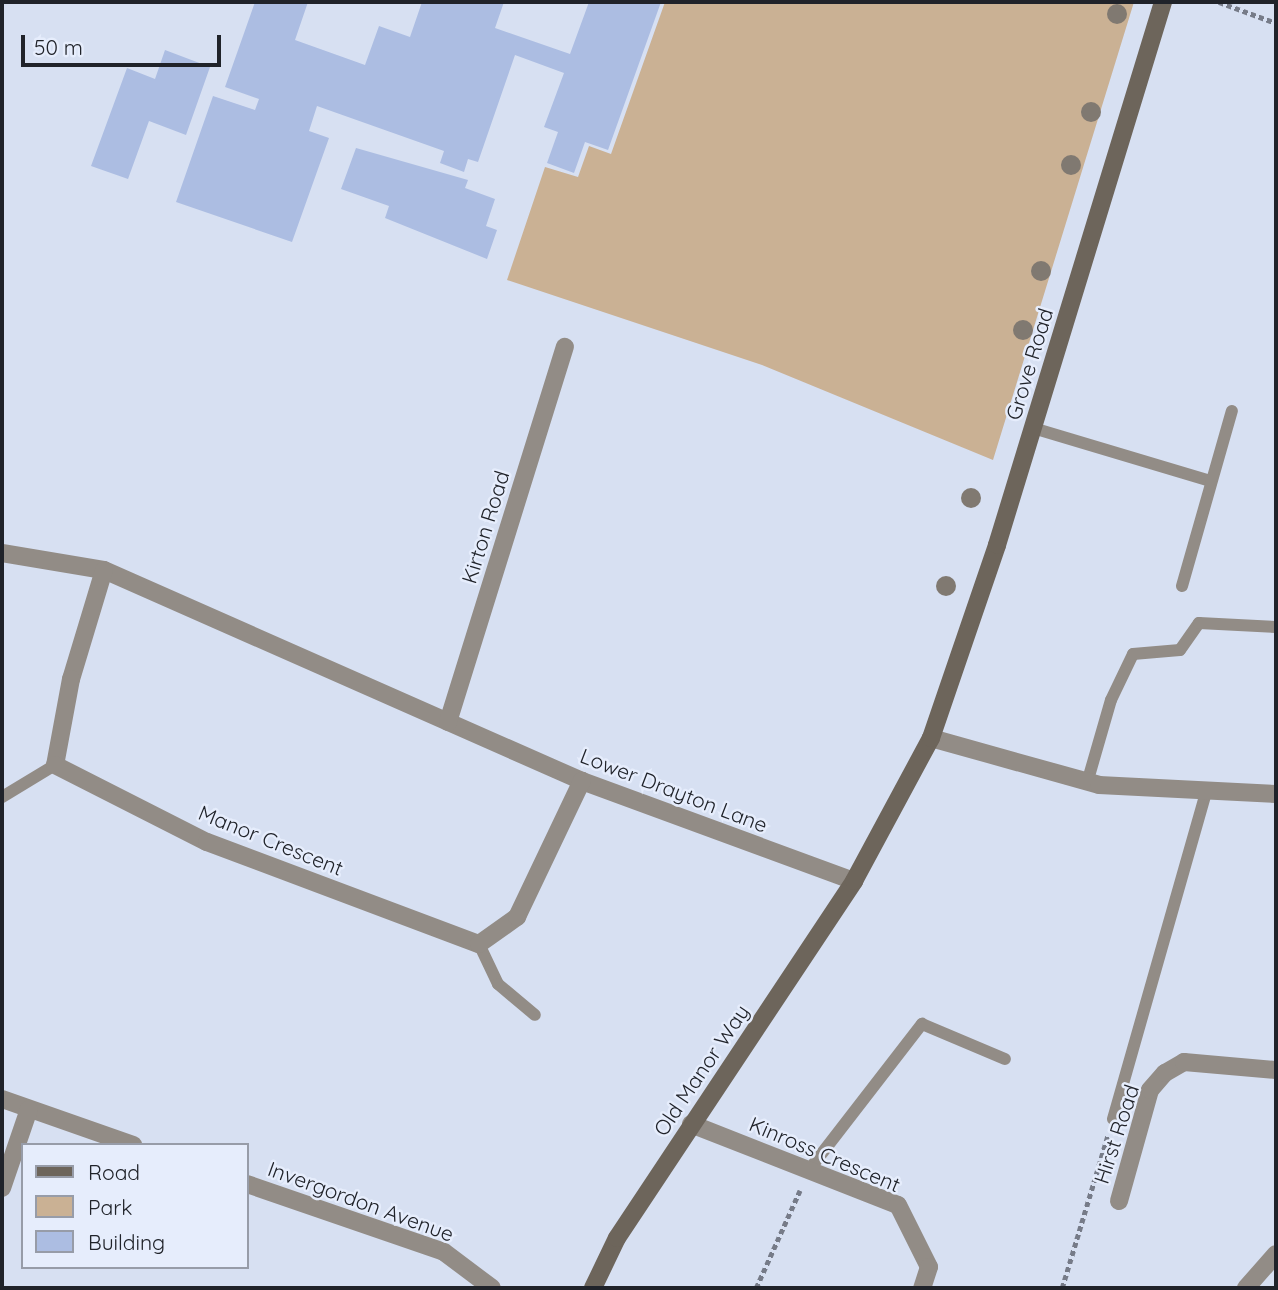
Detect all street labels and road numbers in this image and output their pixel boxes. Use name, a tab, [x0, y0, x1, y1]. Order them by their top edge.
street label: Grove Road	[1000, 305, 1058, 423]
street label: Kirton Road	[456, 468, 514, 586]
street label: Lower Drayton Lane	[577, 743, 771, 837]
street label: Manor Crescent	[195, 800, 347, 880]
street label: Old Manor Way	[648, 1000, 754, 1140]
street label: Hirst Road	[1088, 1081, 1144, 1187]
street label: Kinross Crescent	[746, 1111, 904, 1197]
street label: Invergordon Avenue	[265, 1156, 457, 1246]

